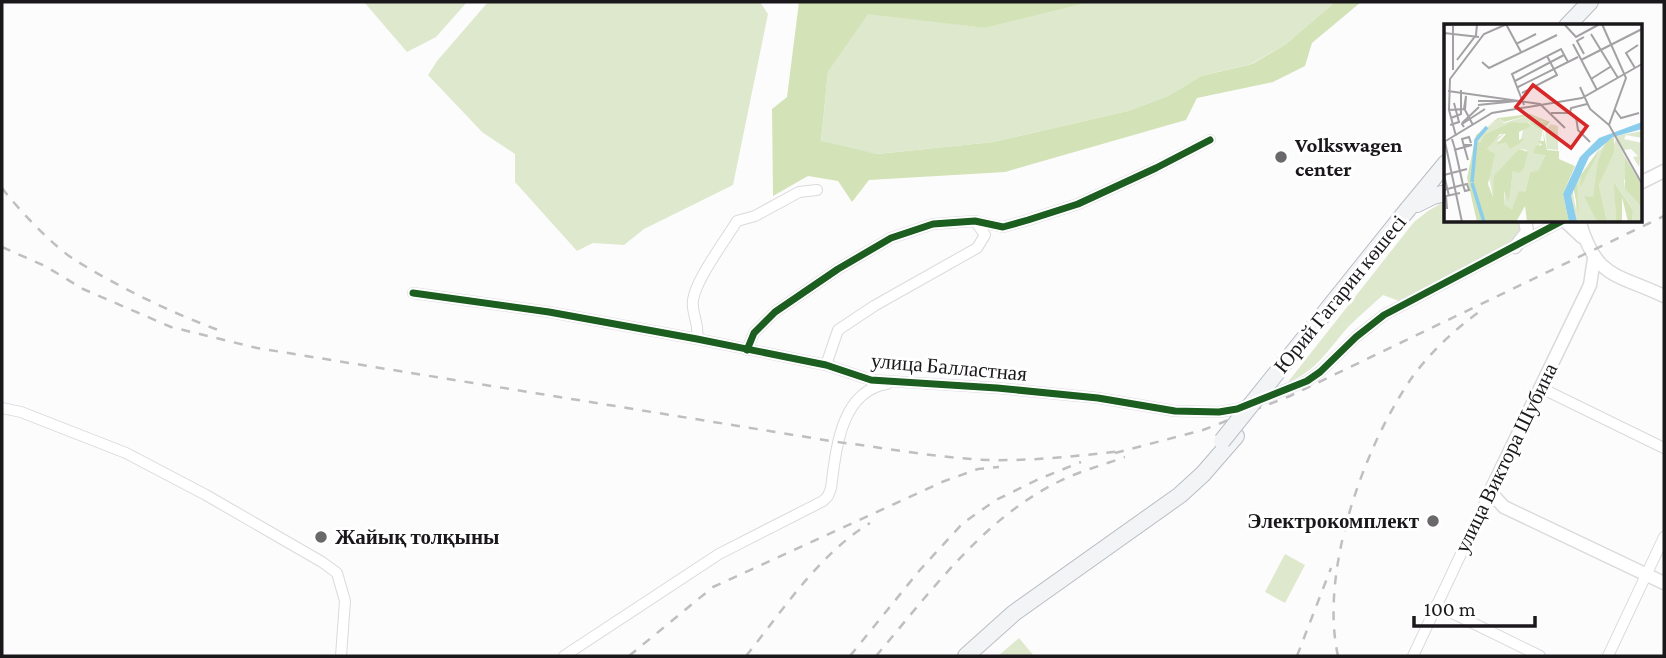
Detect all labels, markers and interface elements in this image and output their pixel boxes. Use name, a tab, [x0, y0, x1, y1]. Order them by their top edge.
inset map	[1444, 24, 1642, 222]
place label: Volkswagen center	[1294, 133, 1402, 181]
marker: Volkswagen center	[1273, 149, 1289, 165]
street label: Юрий Гагарин көшесі	[1269, 210, 1411, 378]
street label: улица Балластная	[870, 348, 1028, 386]
street label: улица Виктора Шубина	[1450, 359, 1563, 557]
place label: Электрокомплект	[1247, 509, 1420, 533]
marker: Электрокомплект	[1425, 513, 1441, 529]
place label: Жайық толқыны	[335, 525, 499, 549]
marker: Жайық толқыны	[313, 529, 329, 545]
scale bar	[1414, 584, 1535, 628]
text: 100 m	[1424, 597, 1476, 621]

